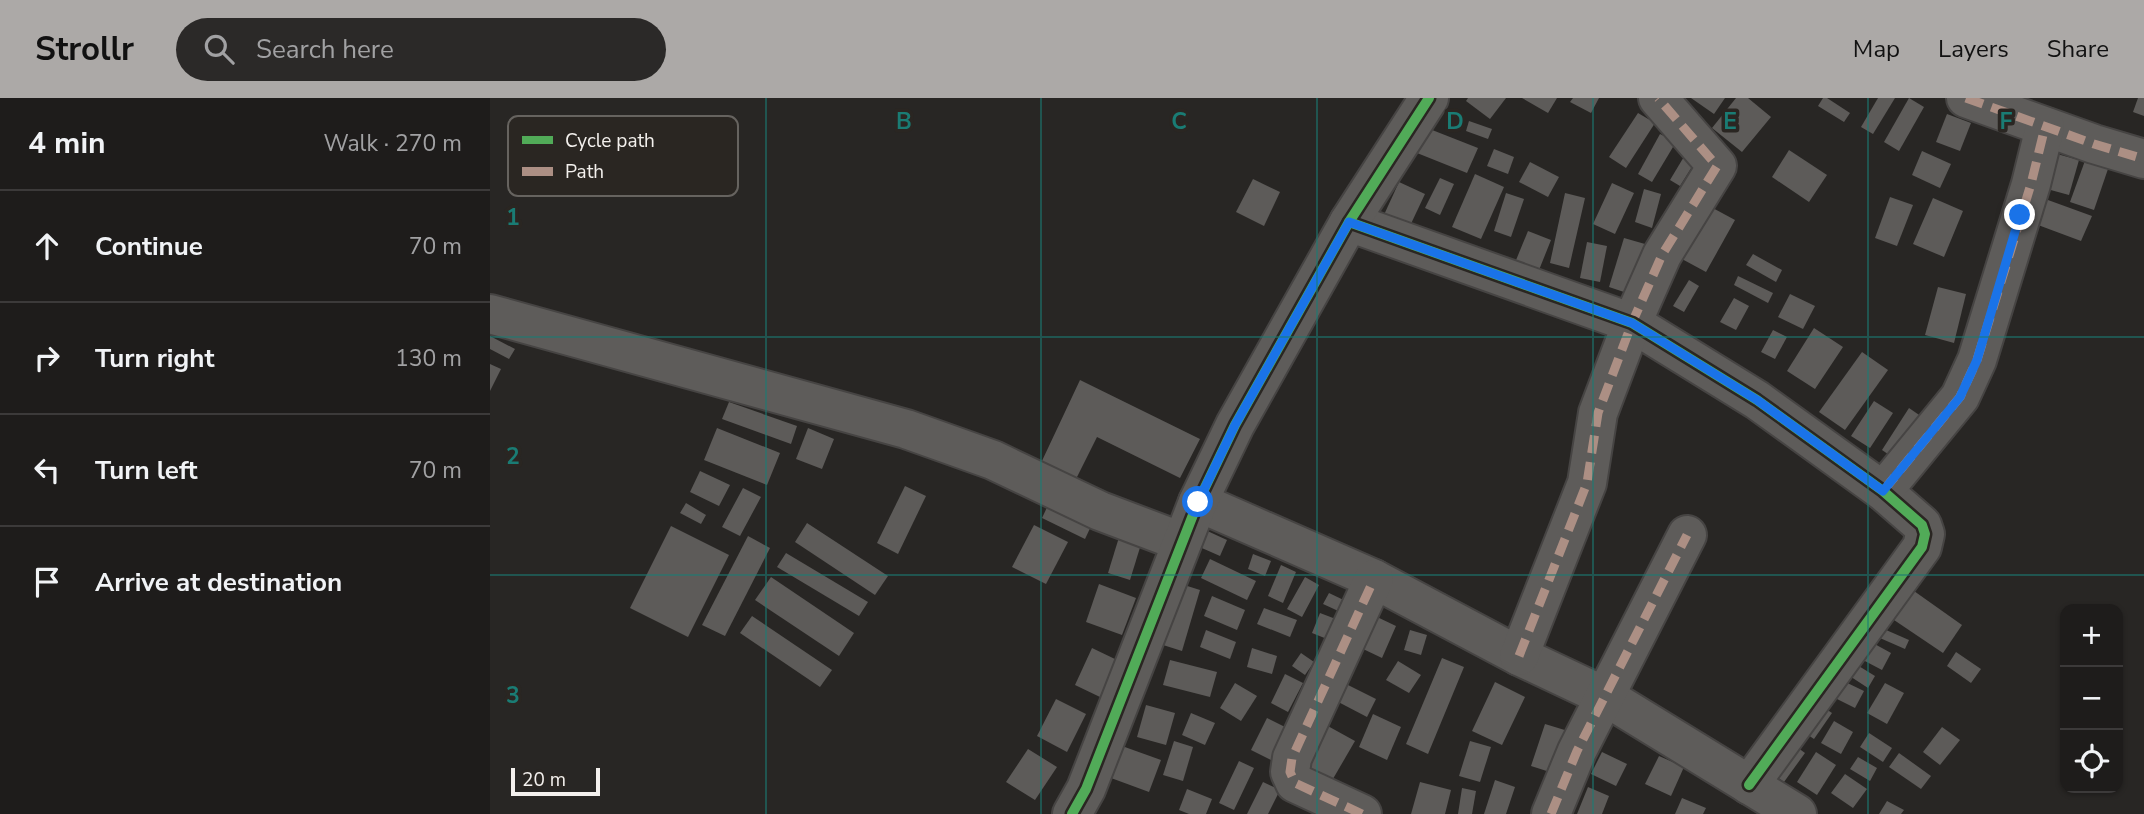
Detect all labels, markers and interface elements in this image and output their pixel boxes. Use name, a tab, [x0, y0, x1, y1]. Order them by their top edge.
search box	[176, 18, 666, 81]
text: Strollr	[35, 27, 134, 72]
icon: search	[200, 30, 238, 68]
text: Search here	[256, 32, 394, 67]
text: Map	[1853, 33, 1900, 65]
text: Layers	[1938, 33, 2009, 65]
text: Share	[2047, 33, 2109, 65]
text: B	[896, 106, 912, 137]
text: C	[1171, 106, 1187, 137]
text: D	[1446, 106, 1464, 137]
text: E	[1723, 106, 1737, 137]
text: F	[2000, 106, 2013, 137]
legend	[508, 116, 738, 196]
text: 4 min	[28, 123, 106, 164]
text: Walk · 270 m	[323, 128, 462, 159]
text: Cycle path	[565, 128, 655, 154]
text: Path	[565, 159, 604, 185]
route end	[2004, 199, 2035, 230]
text: 1	[506, 202, 520, 233]
icon: ahead	[28, 227, 66, 265]
text: Continue	[95, 229, 203, 264]
text: 70 m	[409, 231, 462, 262]
icon: right	[28, 339, 66, 377]
text: Turn right	[95, 341, 214, 376]
text: 130 m	[395, 343, 462, 374]
text: 2	[506, 441, 520, 472]
icon: left	[28, 451, 66, 489]
text: Turn left	[95, 453, 198, 488]
text: 70 m	[409, 455, 462, 486]
route start	[1182, 486, 1213, 517]
icon: arrive	[28, 563, 66, 601]
text: Arrive at destination	[95, 565, 342, 600]
map controls	[2060, 604, 2123, 793]
button: +	[2060, 604, 2123, 667]
button: −	[2060, 667, 2123, 730]
text: 3	[506, 680, 520, 711]
button: locate	[2060, 730, 2123, 793]
scale bar	[511, 765, 600, 797]
text: 20 m	[522, 767, 566, 793]

